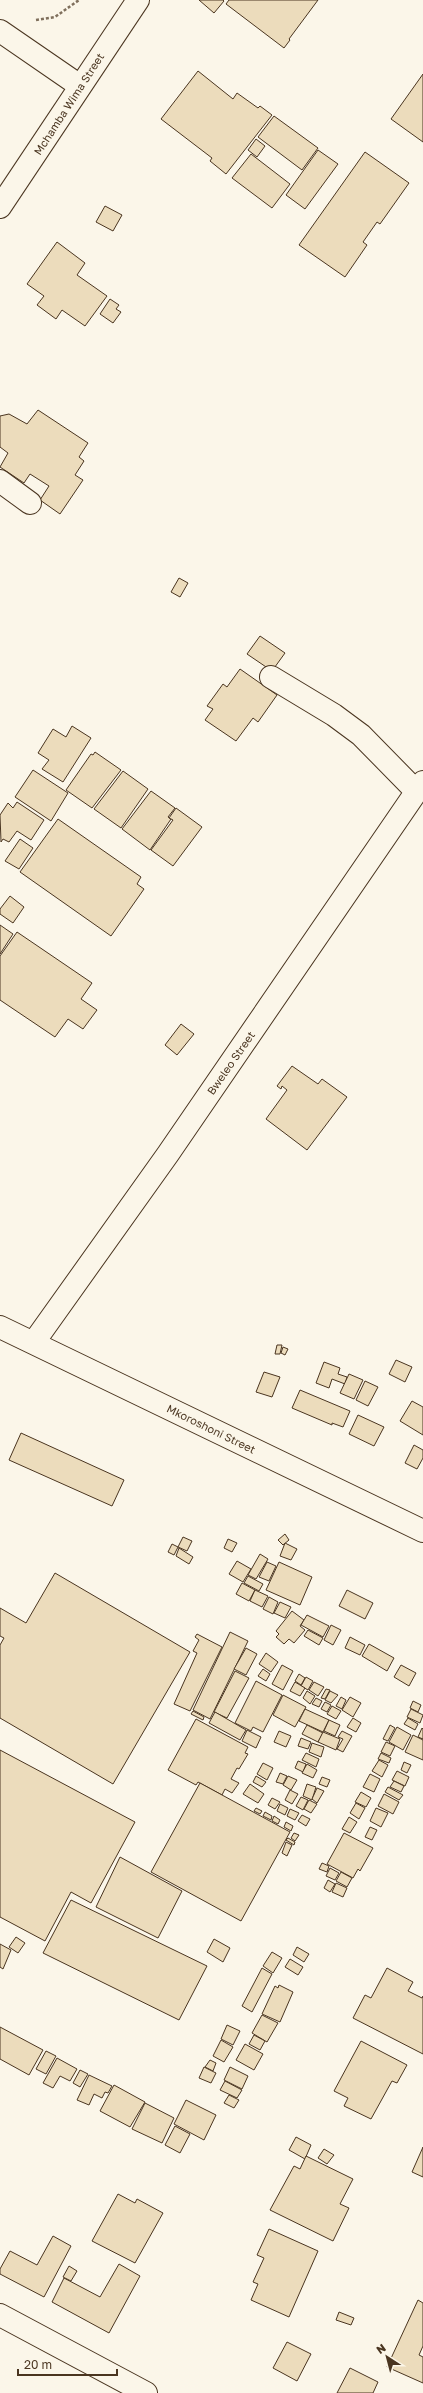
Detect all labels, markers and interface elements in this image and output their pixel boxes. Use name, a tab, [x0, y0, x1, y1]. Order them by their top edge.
street label: Mchamba Wima Street	[31, 50, 106, 157]
street label: Bweleo Street	[204, 1029, 257, 1097]
street label: Mkoroshoni Street	[165, 1401, 258, 1456]
north arrow	[367, 2337, 407, 2377]
text: N	[374, 2341, 388, 2356]
scale bar	[18, 2351, 117, 2377]
text: 20 m	[24, 2357, 52, 2372]

